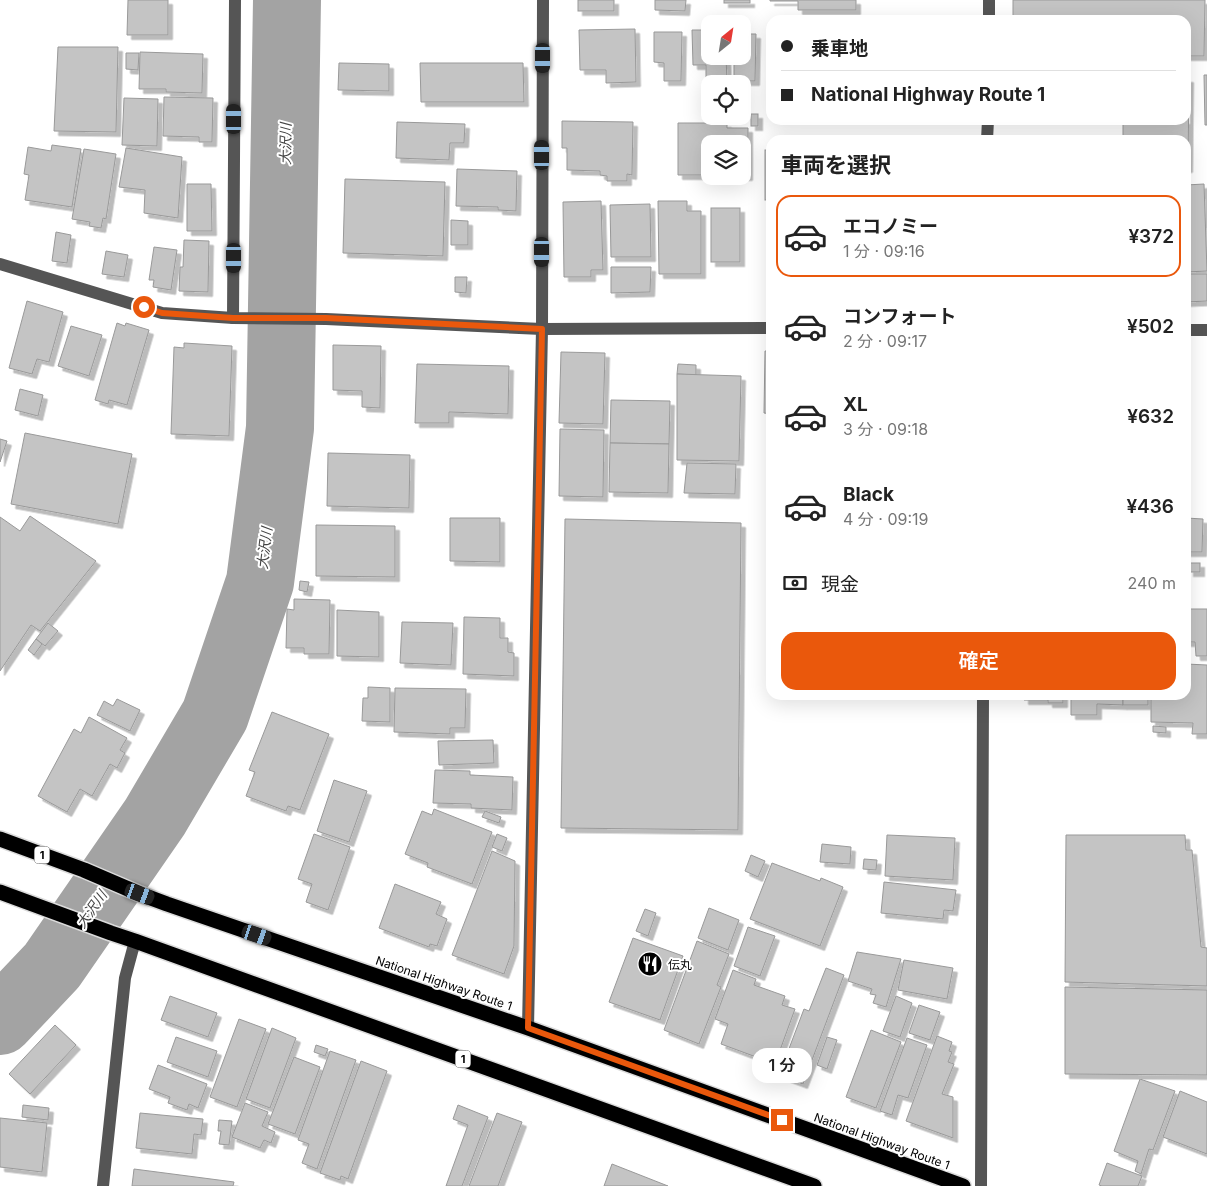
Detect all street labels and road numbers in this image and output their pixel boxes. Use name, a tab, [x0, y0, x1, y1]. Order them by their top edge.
road number: 1	[34, 846, 50, 864]
street label: National Highway Route 1	[374, 953, 514, 1013]
road number: 1	[456, 1050, 470, 1068]
street label: National Highway Route 1	[812, 1109, 952, 1173]

